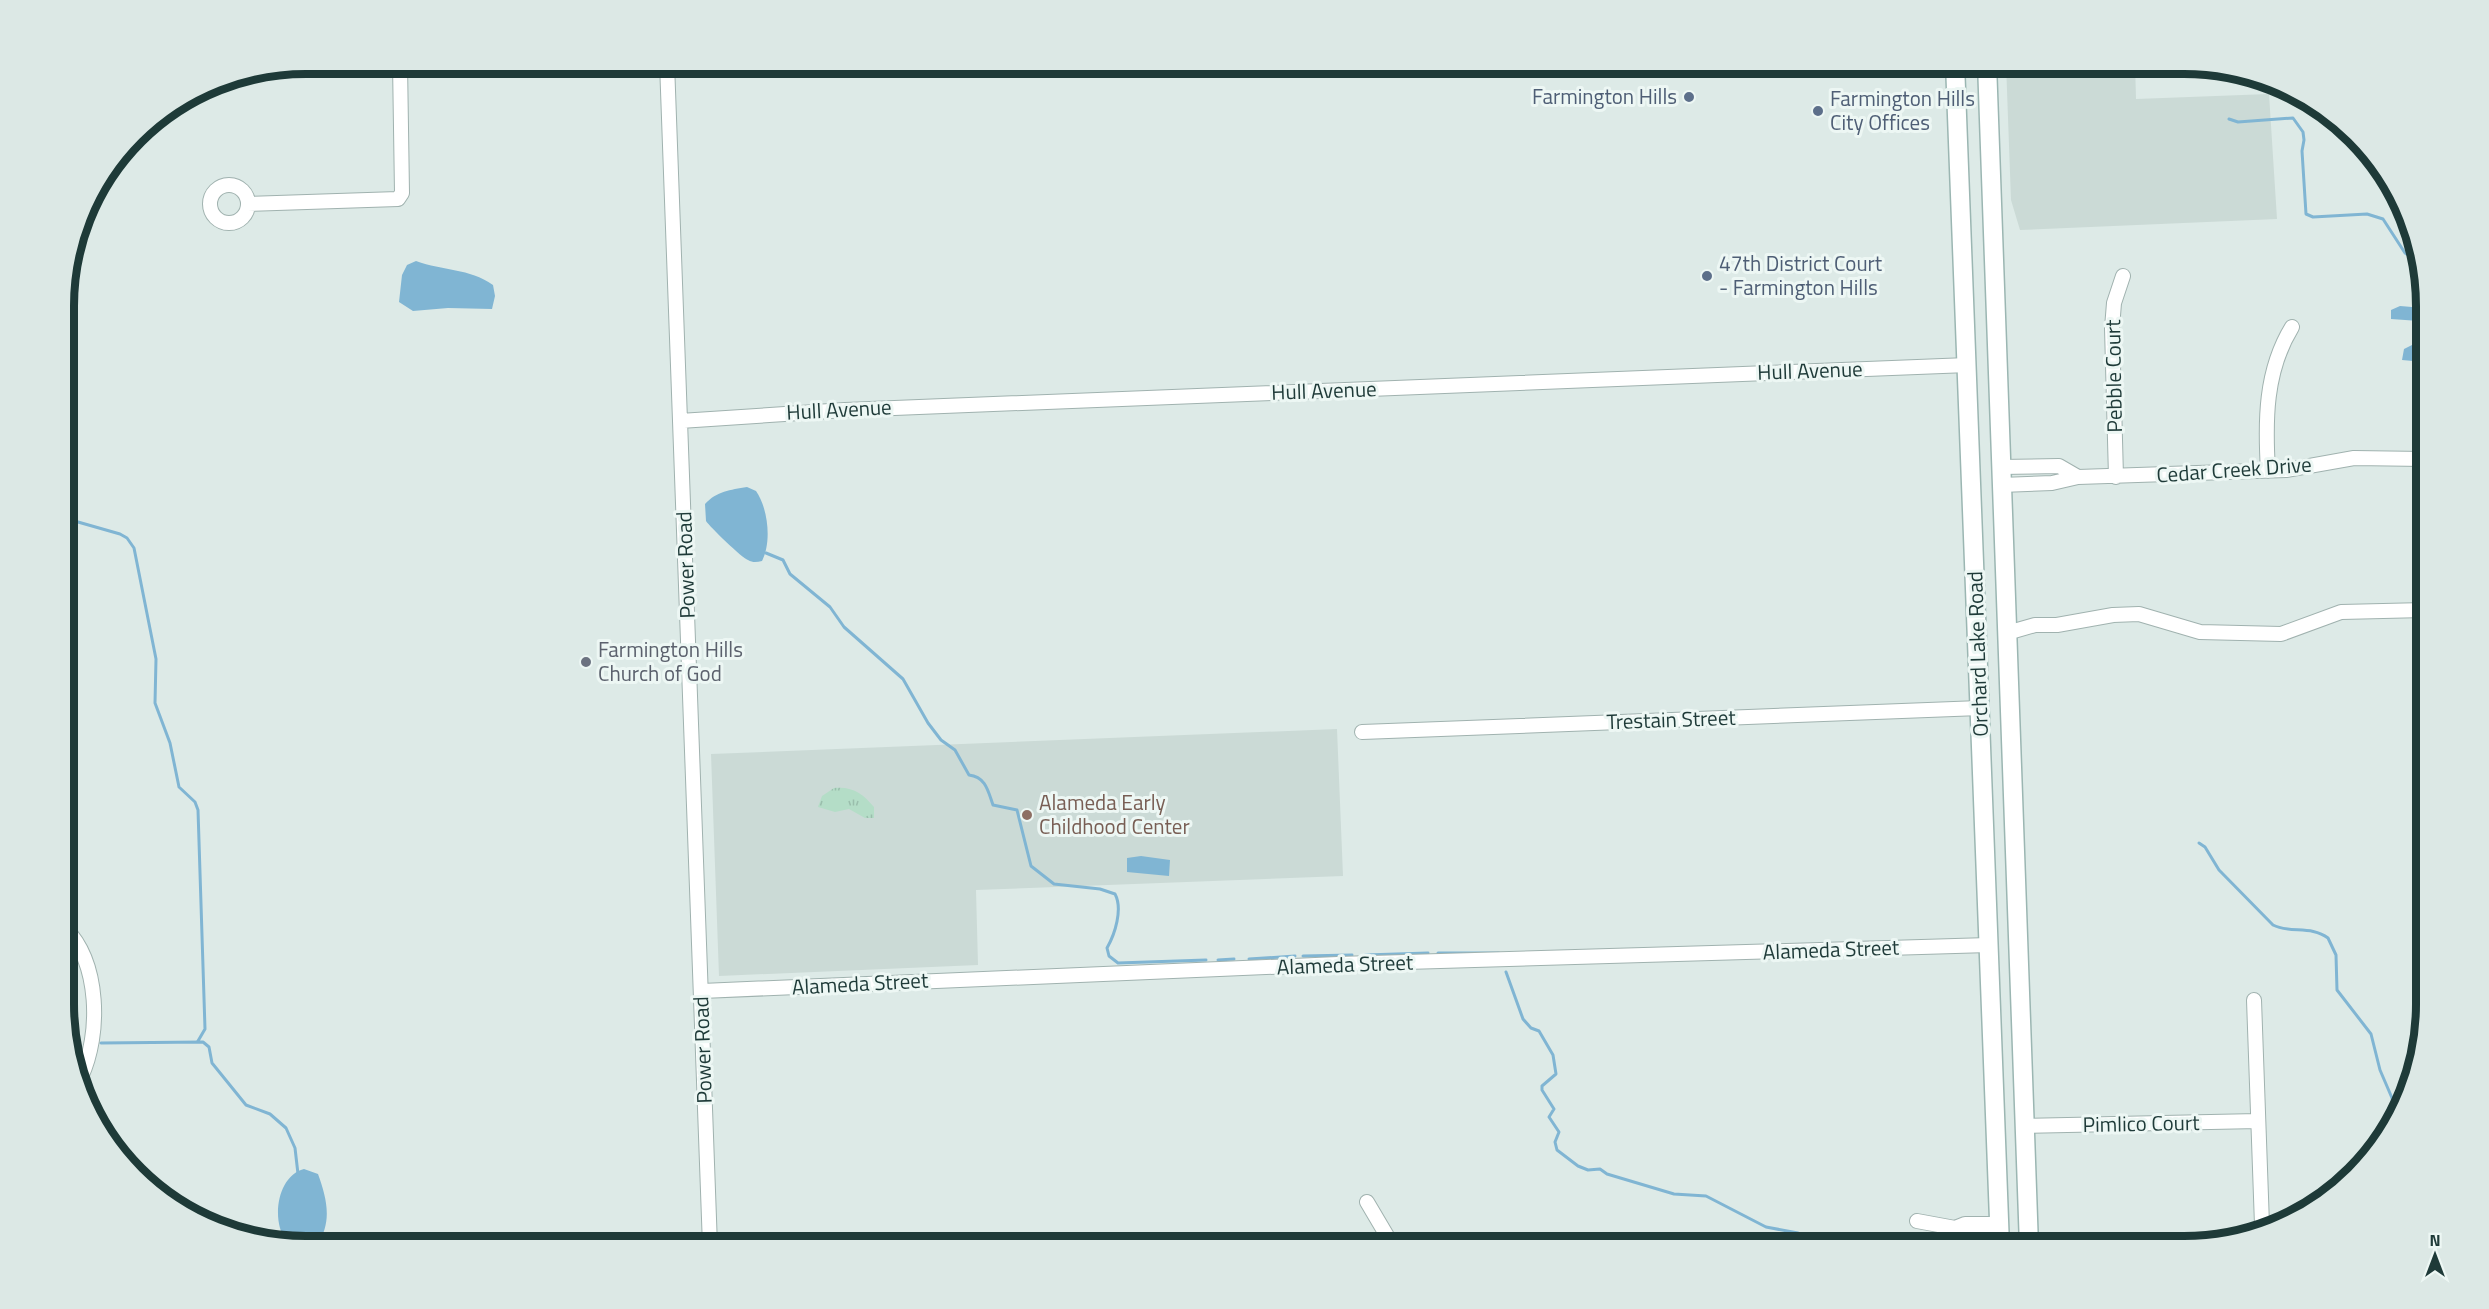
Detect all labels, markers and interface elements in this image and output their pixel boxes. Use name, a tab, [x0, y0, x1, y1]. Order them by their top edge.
place label: Farmington Hills	[1532, 80, 1677, 112]
place label: Farmington Hills City Offices	[1830, 82, 1975, 138]
marker: Farmington Hills	[1682, 90, 1696, 104]
marker: Farmington Hills City Offices	[1811, 104, 1825, 118]
place label: 47th District Court - Farmington Hills	[1719, 247, 1883, 303]
marker: 47th District Court - Farmington Hills	[1700, 269, 1714, 283]
street label: Pebble Court	[2096, 319, 2130, 433]
street label: Hull Avenue	[1757, 352, 1863, 388]
street label: Hull Avenue	[1271, 372, 1377, 408]
street label: Hull Avenue	[786, 390, 892, 428]
street label: Cedar Creek Drive	[2155, 448, 2313, 490]
street label: Power Road	[667, 511, 703, 619]
street label: Orchard Lake Road	[1958, 571, 1996, 737]
place label: Farmington Hills Church of God	[598, 633, 743, 689]
marker: Farmington Hills Church of God	[579, 655, 593, 669]
street label: Trestain Street	[1606, 701, 1737, 737]
place label: Alameda Early Childhood Center	[1039, 786, 1190, 842]
marker: Alameda Early Childhood Center	[1020, 808, 1034, 822]
street label: Alameda Street	[1762, 931, 1900, 967]
street label: Alameda Street	[1276, 946, 1414, 982]
street label: Alameda Street	[791, 963, 930, 1003]
street label: Power Road	[684, 996, 720, 1104]
street label: Pimlico Court	[2082, 1106, 2200, 1140]
north arrow	[2405, 1225, 2465, 1285]
text: N	[2429, 1228, 2441, 1252]

